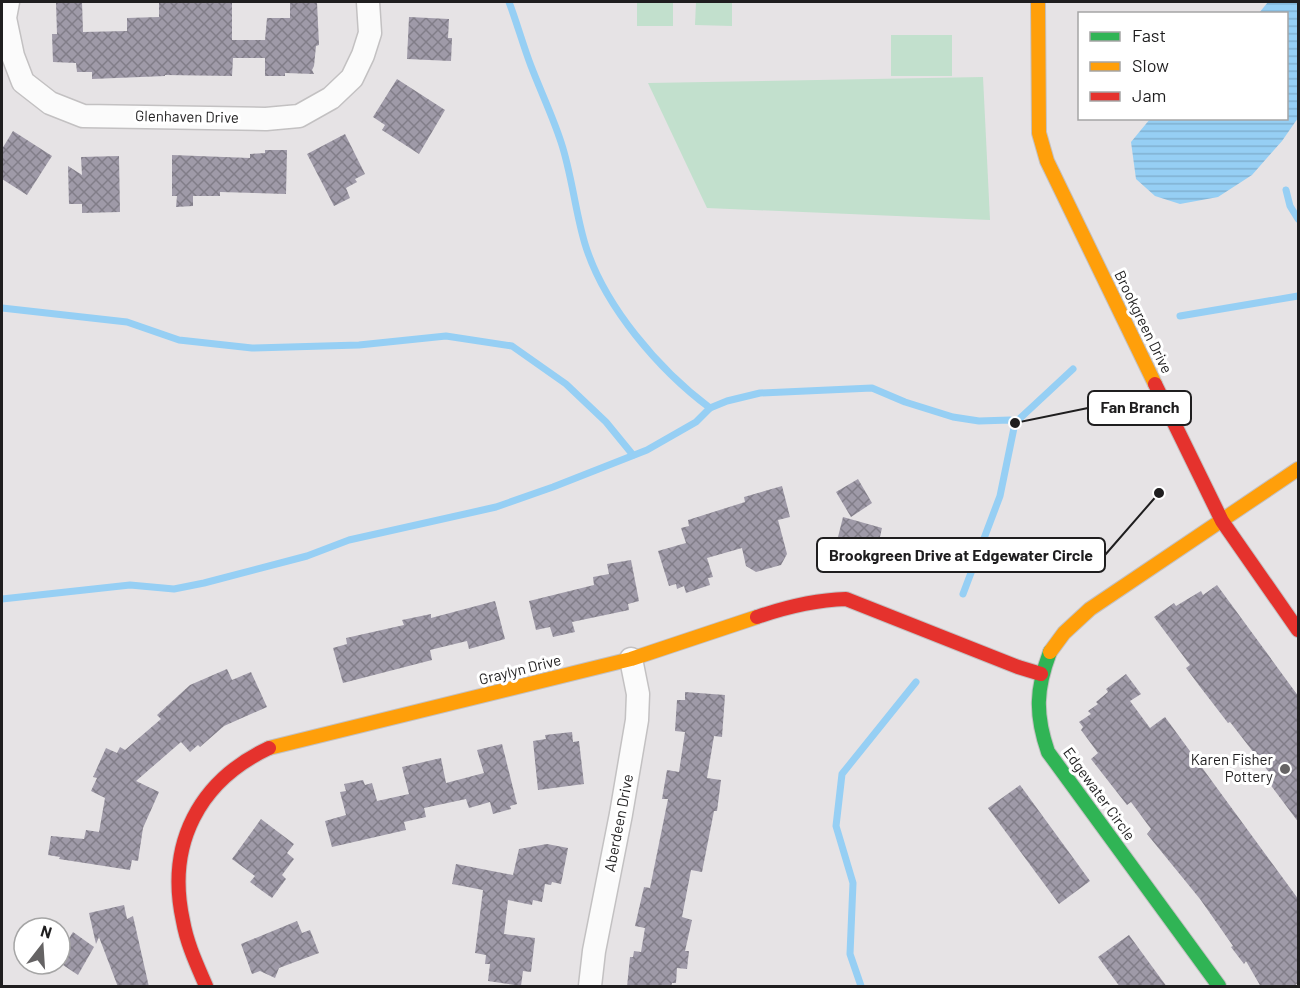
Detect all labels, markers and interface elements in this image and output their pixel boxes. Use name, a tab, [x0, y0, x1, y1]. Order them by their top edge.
legend	[1078, 12, 1288, 120]
text: Fast	[1132, 24, 1166, 46]
text: Slow	[1132, 54, 1169, 76]
text: Jam	[1132, 84, 1166, 106]
street label: Glenhaven Drive	[135, 106, 239, 126]
street label: Brookgreen Drive	[1111, 267, 1177, 376]
callout: Fan Branch	[1088, 391, 1191, 425]
text: Fan Branch	[1100, 397, 1180, 416]
callout: Brookgreen Drive at Edgewater Circle	[817, 538, 1105, 572]
text: Brookgreen Drive at Edgewater Circle	[829, 545, 1093, 564]
street label: Graylyn Drive	[477, 650, 563, 688]
street label: Edgewater Circle	[1060, 743, 1140, 843]
place label: Karen Fisher Pottery	[1191, 750, 1274, 785]
marker: Karen Fisher Pottery	[1278, 762, 1292, 776]
street label: Aberdeen Drive	[600, 772, 636, 873]
north arrow	[12, 916, 72, 976]
text: N	[39, 921, 54, 942]

